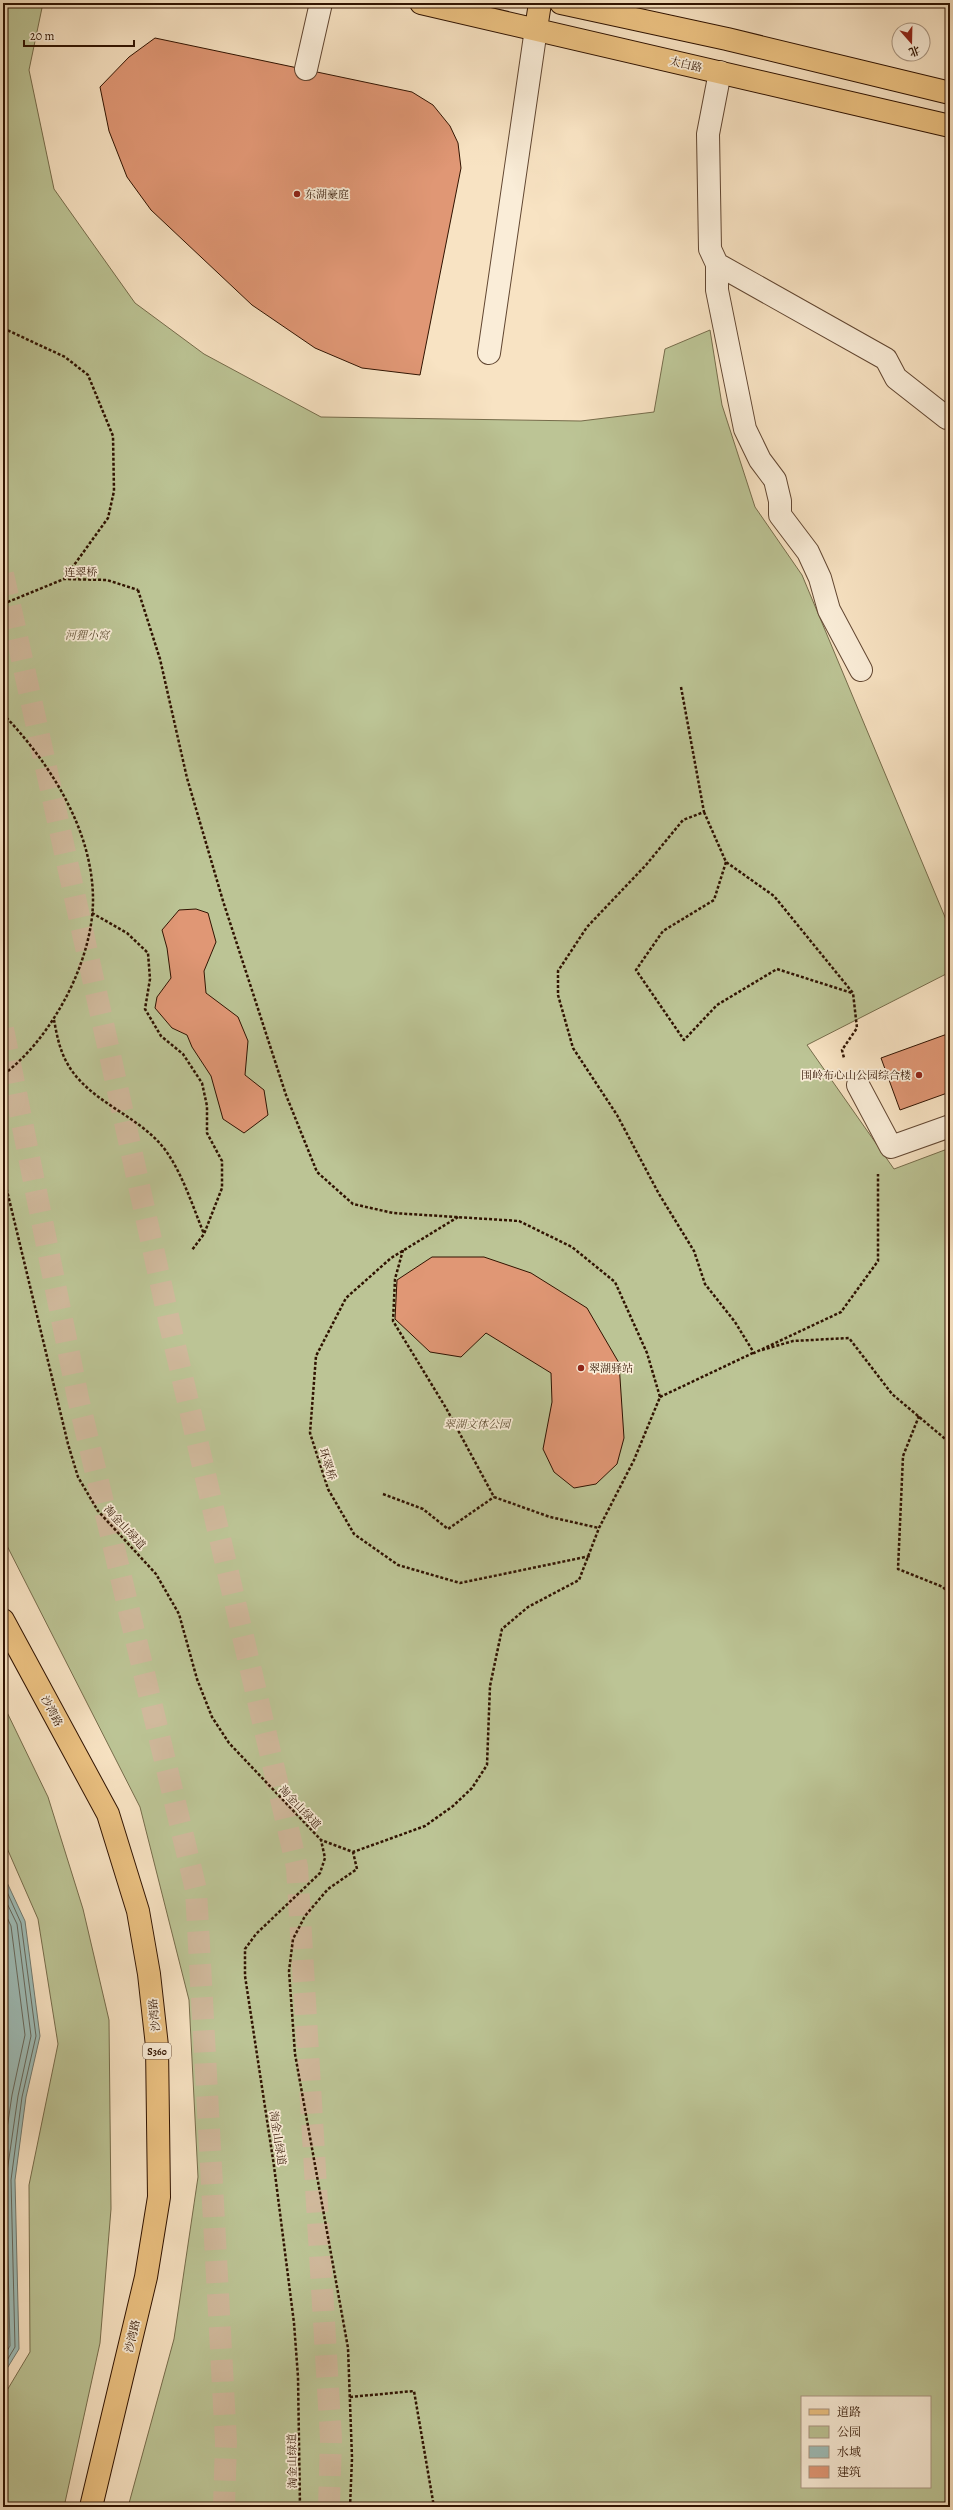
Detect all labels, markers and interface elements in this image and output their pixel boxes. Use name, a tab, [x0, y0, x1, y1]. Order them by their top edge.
scale bar	[24, 22, 134, 48]
north arrow	[891, 22, 931, 62]
text: 20 m	[30, 28, 54, 44]
text: 北	[907, 42, 922, 60]
street label: 太白路	[668, 53, 704, 76]
place label: 东湖豪庭	[305, 187, 349, 202]
marker: 东湖豪庭	[292, 189, 302, 199]
street label: 连翠桥	[64, 565, 98, 580]
park label: 河狸小窝	[65, 628, 111, 643]
place label: 围岭布心山公园综合楼	[801, 1068, 911, 1083]
marker: 围岭布心山公园综合楼	[914, 1070, 924, 1080]
place label: 翠湖驿站	[589, 1361, 633, 1376]
marker: 翠湖驿站	[576, 1363, 586, 1373]
park label: 翠湖文体公园	[444, 1417, 512, 1432]
street label: 环翠桥	[316, 1446, 340, 1482]
street label: 淘金山绿道	[100, 1502, 149, 1553]
street label: 沙湾路	[37, 1693, 66, 1729]
street label: 淘金山绿道	[275, 1782, 324, 1832]
street label: 沙湾路	[145, 1998, 164, 2032]
road number: S360	[143, 2043, 171, 2059]
street label: 淘金山绿道	[266, 2110, 289, 2166]
street label: 沙湾路	[121, 2318, 144, 2354]
legend	[801, 2396, 931, 2488]
text: 道路	[837, 2404, 861, 2420]
text: 公园	[837, 2424, 861, 2440]
street label: 淘金山绿道	[285, 2433, 300, 2489]
text: 水域	[837, 2444, 861, 2460]
text: 建筑	[837, 2464, 861, 2480]

